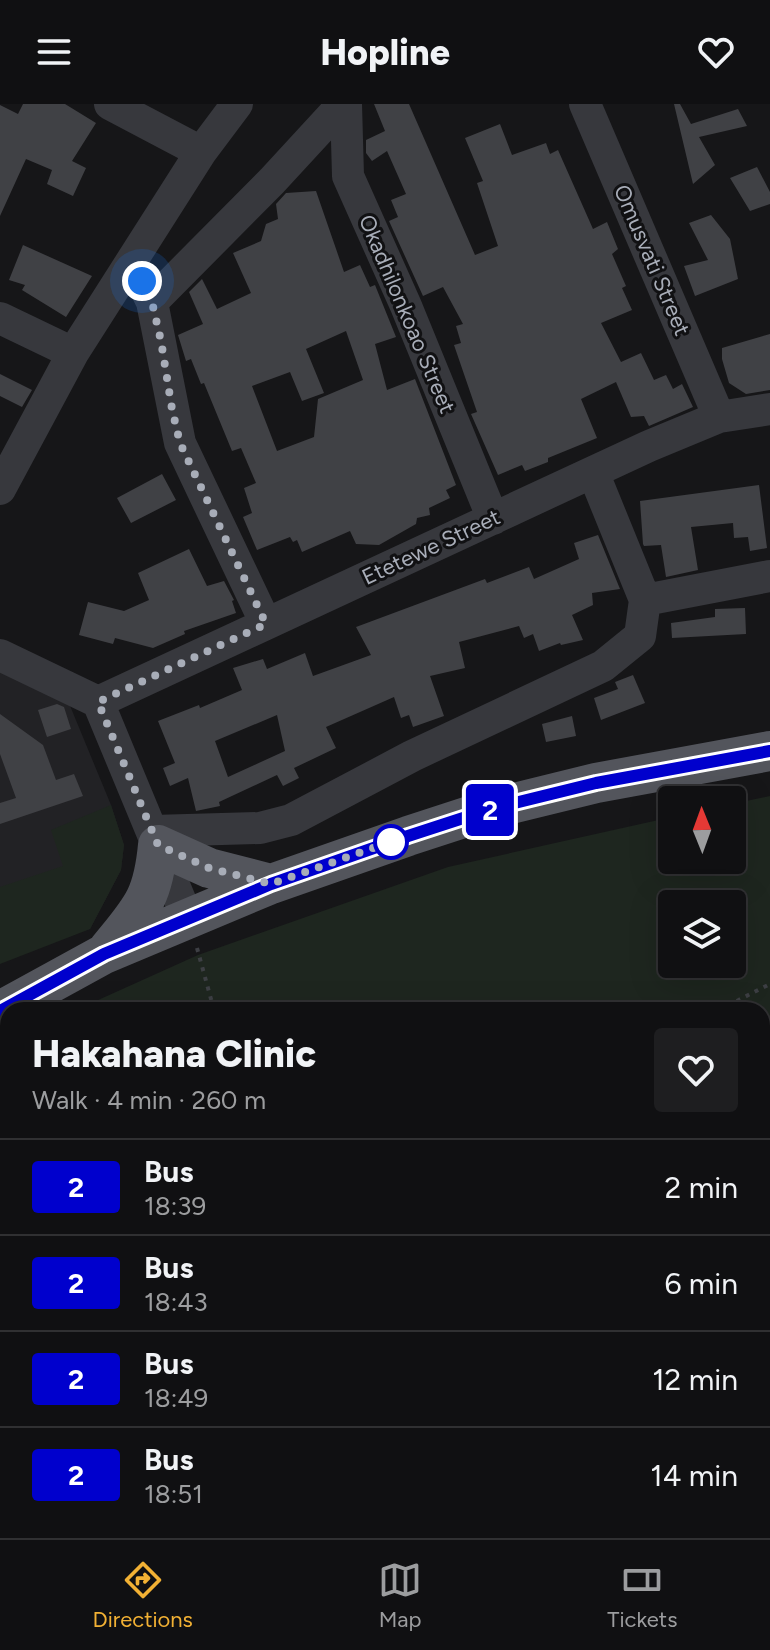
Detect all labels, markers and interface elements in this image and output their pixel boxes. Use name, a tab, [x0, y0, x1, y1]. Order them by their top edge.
icon: menu	[32, 30, 76, 74]
icon: heart	[694, 30, 738, 74]
text: Hopline	[320, 31, 450, 74]
street label: Omusvati Street	[608, 181, 696, 339]
street label: Okadhilonkoao Street	[353, 211, 461, 417]
your location	[122, 261, 162, 301]
street label: Etetewe Street	[358, 503, 504, 591]
line badge: 2	[464, 784, 516, 836]
north arrow	[658, 786, 746, 874]
map controls	[658, 786, 746, 978]
text: 2	[482, 793, 498, 827]
unlabelled marker	[374, 825, 408, 859]
button: layers	[658, 890, 746, 978]
button: heart	[654, 1028, 738, 1112]
text: Hakahana Clinic	[32, 1031, 316, 1077]
text: Walk · 4 min · 260 m	[32, 1084, 266, 1116]
text: Bus	[144, 1153, 193, 1190]
text: 2 min	[665, 1169, 738, 1206]
text: 2	[68, 1170, 84, 1204]
text: 18:39	[144, 1190, 206, 1222]
text: Bus	[144, 1249, 193, 1286]
text: 6 min	[664, 1265, 738, 1302]
text: 2	[68, 1266, 84, 1300]
text: 18:43	[144, 1286, 208, 1318]
text: Bus	[144, 1345, 193, 1382]
text: 12 min	[652, 1361, 738, 1398]
text: 2	[68, 1362, 84, 1396]
text: 18:49	[144, 1382, 208, 1414]
text: Bus	[144, 1441, 193, 1478]
text: 14 min	[650, 1457, 738, 1494]
text: 2	[68, 1458, 84, 1492]
text: 18:51	[144, 1478, 203, 1510]
tab: Directions	[93, 1558, 193, 1633]
tab: Map	[378, 1558, 422, 1633]
tab: Tickets	[607, 1558, 677, 1633]

